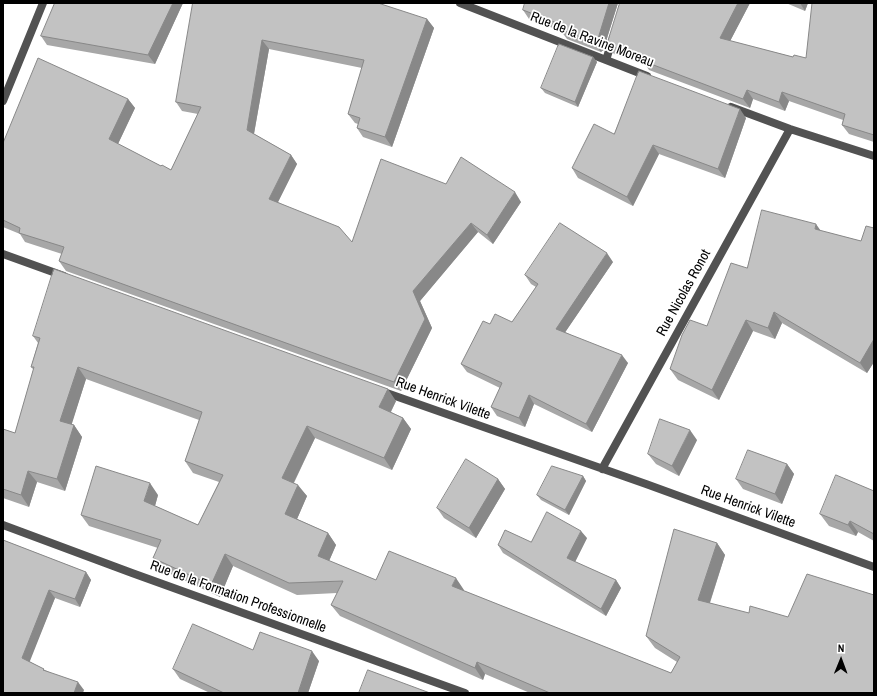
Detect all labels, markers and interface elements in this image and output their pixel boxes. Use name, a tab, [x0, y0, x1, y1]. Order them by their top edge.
street label: Rue de la Ravine Moreau	[528, 9, 656, 71]
street label: Rue Nicolas Ronot	[653, 247, 715, 339]
street label: Rue Henrick Vilette	[393, 374, 493, 424]
street label: Rue Henrick Vilette	[698, 482, 798, 532]
street label: Rue de la Formation Professionnelle	[148, 557, 328, 637]
north arrow	[821, 640, 861, 680]
text: N	[838, 641, 845, 655]

